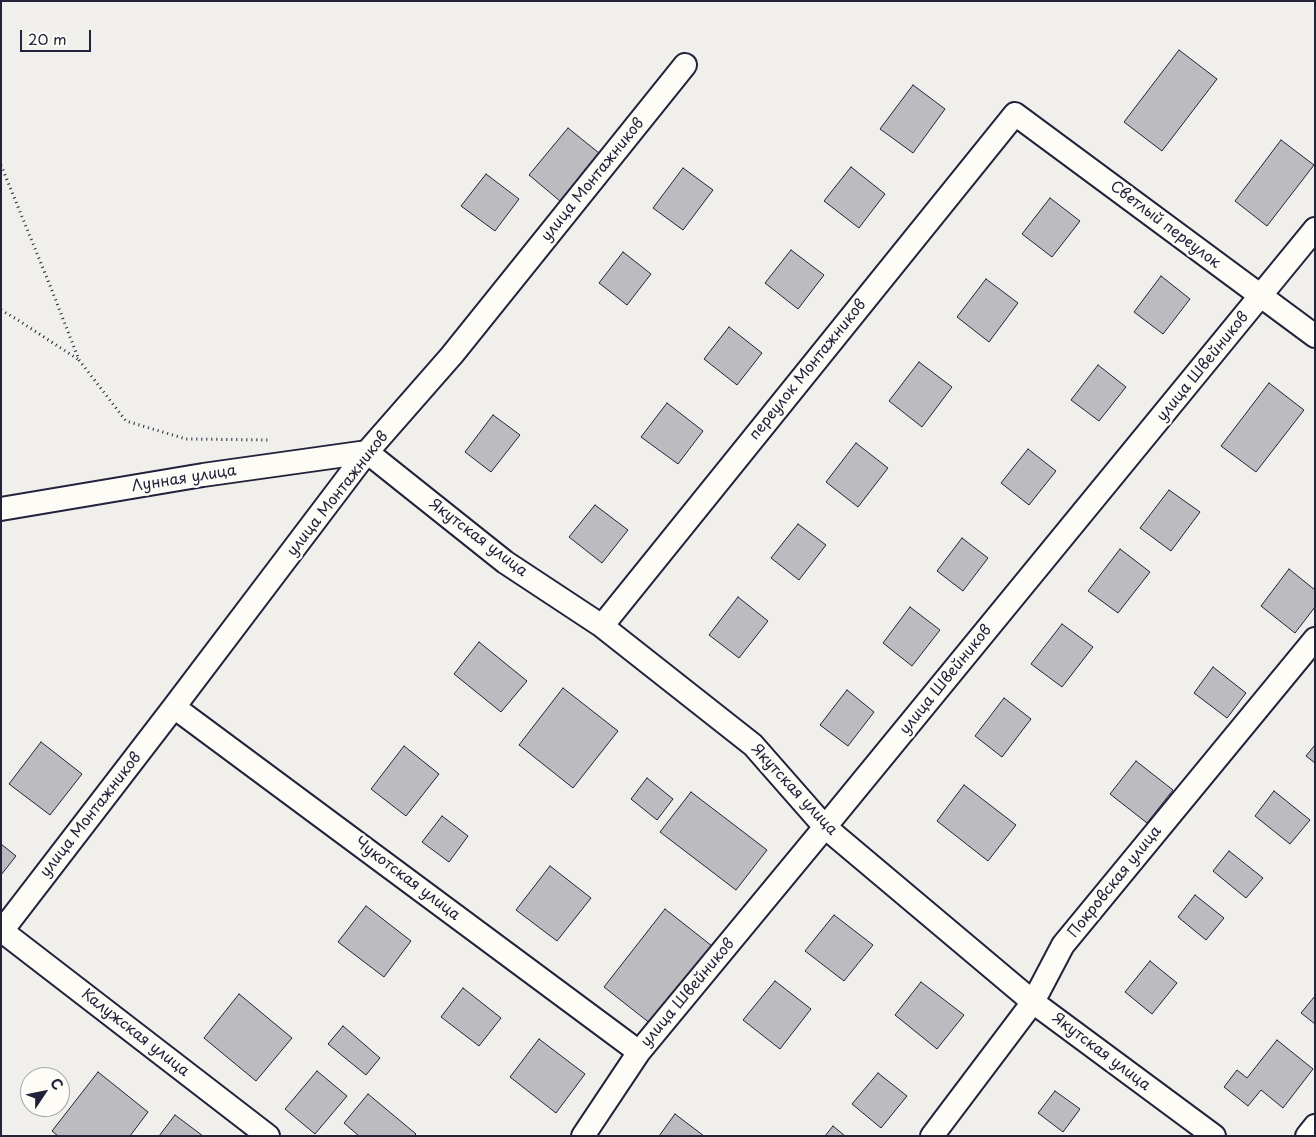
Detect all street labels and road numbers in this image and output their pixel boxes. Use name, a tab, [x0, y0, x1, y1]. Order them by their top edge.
street label: улица Монтажников	[538, 115, 648, 245]
street label: Светлый переулок	[1106, 178, 1224, 272]
street label: переулок Монтажников	[746, 296, 870, 444]
street label: улица Швейников	[1153, 309, 1253, 425]
street label: улица Монтажников	[284, 428, 392, 560]
street label: Лунная улица	[131, 462, 237, 496]
street label: Якутская улица	[425, 495, 531, 581]
street label: улица Швейников	[896, 622, 996, 738]
street label: Якутская улица	[747, 741, 841, 839]
street label: улица Монтажников	[37, 749, 145, 881]
street label: Покровская улица	[1064, 823, 1166, 941]
street label: Чукотская улица	[351, 833, 463, 925]
street label: улица Швейников	[637, 935, 739, 1051]
street label: Калужская улица	[77, 985, 193, 1081]
street label: Якутская улица	[1048, 1009, 1154, 1095]

